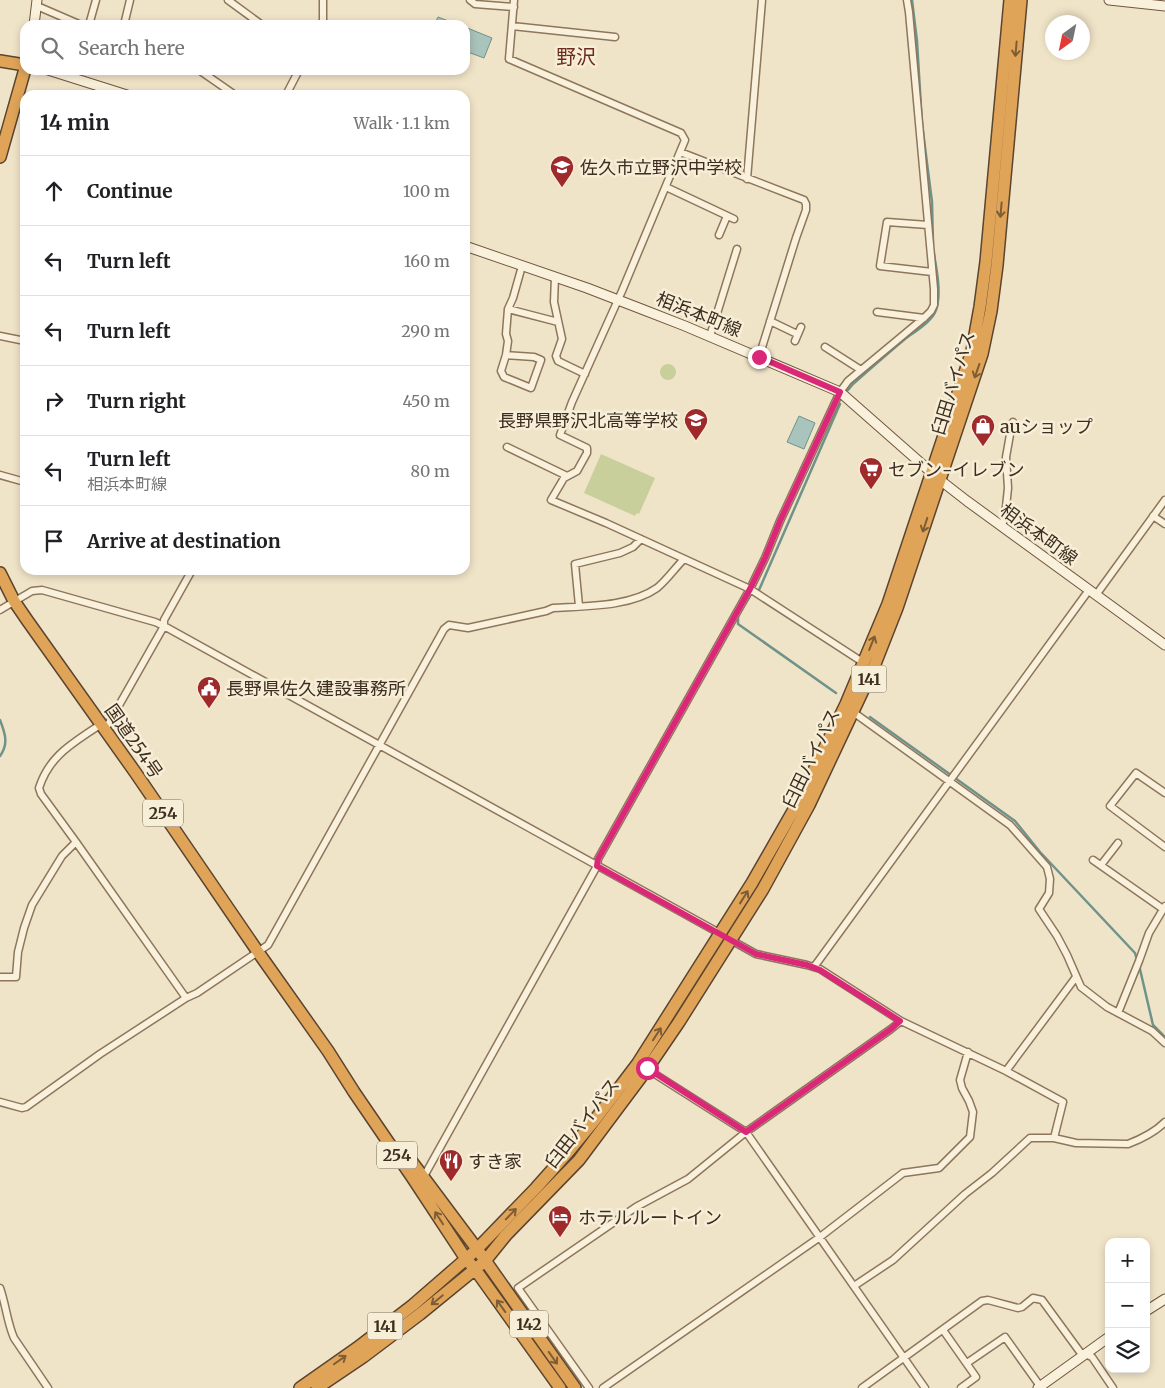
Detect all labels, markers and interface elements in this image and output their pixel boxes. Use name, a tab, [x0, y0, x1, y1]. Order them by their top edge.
north arrow	[1045, 15, 1090, 60]
search box	[20, 20, 470, 75]
icon: search	[38, 34, 66, 62]
text: Search here	[78, 36, 185, 60]
one-way arrow	[1012, 40, 1021, 56]
district label: 野沢	[556, 44, 596, 69]
text: 14 min	[40, 109, 109, 136]
text: Walk · 1.1 km	[354, 113, 450, 133]
school or university icon: 佐久市立野沢中学校	[549, 154, 575, 188]
place label: 佐久市立野沢中学校	[580, 156, 742, 179]
icon: ahead	[40, 177, 68, 205]
text: Continue	[87, 179, 173, 203]
text: 100 m	[403, 181, 450, 201]
one-way arrow	[997, 202, 1006, 218]
icon: left	[40, 247, 68, 275]
text: Turn left	[87, 249, 171, 273]
text: 160 m	[404, 251, 450, 271]
street label: 相浜本町線	[653, 286, 745, 342]
icon: left	[40, 317, 68, 345]
text: Turn left	[87, 319, 171, 343]
text: 290 m	[401, 321, 450, 341]
street label: 臼田バイパス	[926, 328, 980, 438]
route end	[748, 346, 771, 369]
one-way arrow	[972, 362, 981, 378]
icon: right	[40, 387, 68, 415]
text: Turn right	[87, 389, 186, 413]
text: 450 m	[402, 391, 450, 411]
school or university icon: 長野県野沢北高等学校	[683, 407, 709, 441]
place label: 長野県野沢北高等学校	[498, 409, 678, 432]
shop icon: auショップ	[970, 413, 996, 447]
place label: auショップ	[1000, 415, 1093, 438]
text: Turn left	[87, 447, 171, 471]
supermarket icon: セブン-イレブン	[858, 456, 884, 490]
icon: left	[40, 457, 68, 485]
place label: セブン-イレブン	[888, 458, 1024, 481]
text: 80 m	[411, 461, 450, 481]
text: 相浜本町線	[87, 474, 167, 494]
street label: 相浜本町線	[996, 498, 1082, 570]
one-way arrow	[920, 516, 929, 532]
icon: arrive	[40, 527, 68, 555]
text: Arrive at destination	[87, 529, 281, 553]
one-way arrow	[869, 635, 878, 650]
road number: 141	[852, 666, 886, 692]
public building icon: 長野県佐久建設事務所	[196, 675, 222, 709]
place label: 長野県佐久建設事務所	[226, 677, 406, 700]
street label: 国道254号	[100, 699, 168, 783]
street label: 臼田バイパス	[777, 705, 845, 811]
road number: 254	[143, 800, 183, 826]
one-way arrow	[739, 890, 749, 904]
one-way arrow	[652, 1027, 662, 1041]
route start	[636, 1057, 659, 1080]
street label: 臼田バイパス	[540, 1074, 624, 1172]
road number: 254	[377, 1142, 417, 1168]
restaurant icon: すき家	[438, 1148, 464, 1182]
place label: すき家	[468, 1150, 522, 1173]
hotel icon: ホテルルートイン	[547, 1204, 573, 1238]
place label: ホテルルートイン	[578, 1206, 722, 1229]
one-way arrow	[505, 1208, 517, 1221]
one-way arrow	[434, 1212, 444, 1226]
map controls	[1105, 1238, 1150, 1373]
button: +	[1105, 1238, 1150, 1283]
button: −	[1105, 1283, 1150, 1328]
one-way arrow	[431, 1294, 444, 1305]
one-way arrow	[496, 1299, 506, 1313]
road number: 142	[510, 1310, 548, 1338]
road number: 141	[368, 1312, 402, 1340]
button: layers	[1105, 1328, 1150, 1373]
one-way arrow	[548, 1351, 558, 1365]
one-way arrow	[333, 1355, 347, 1365]

